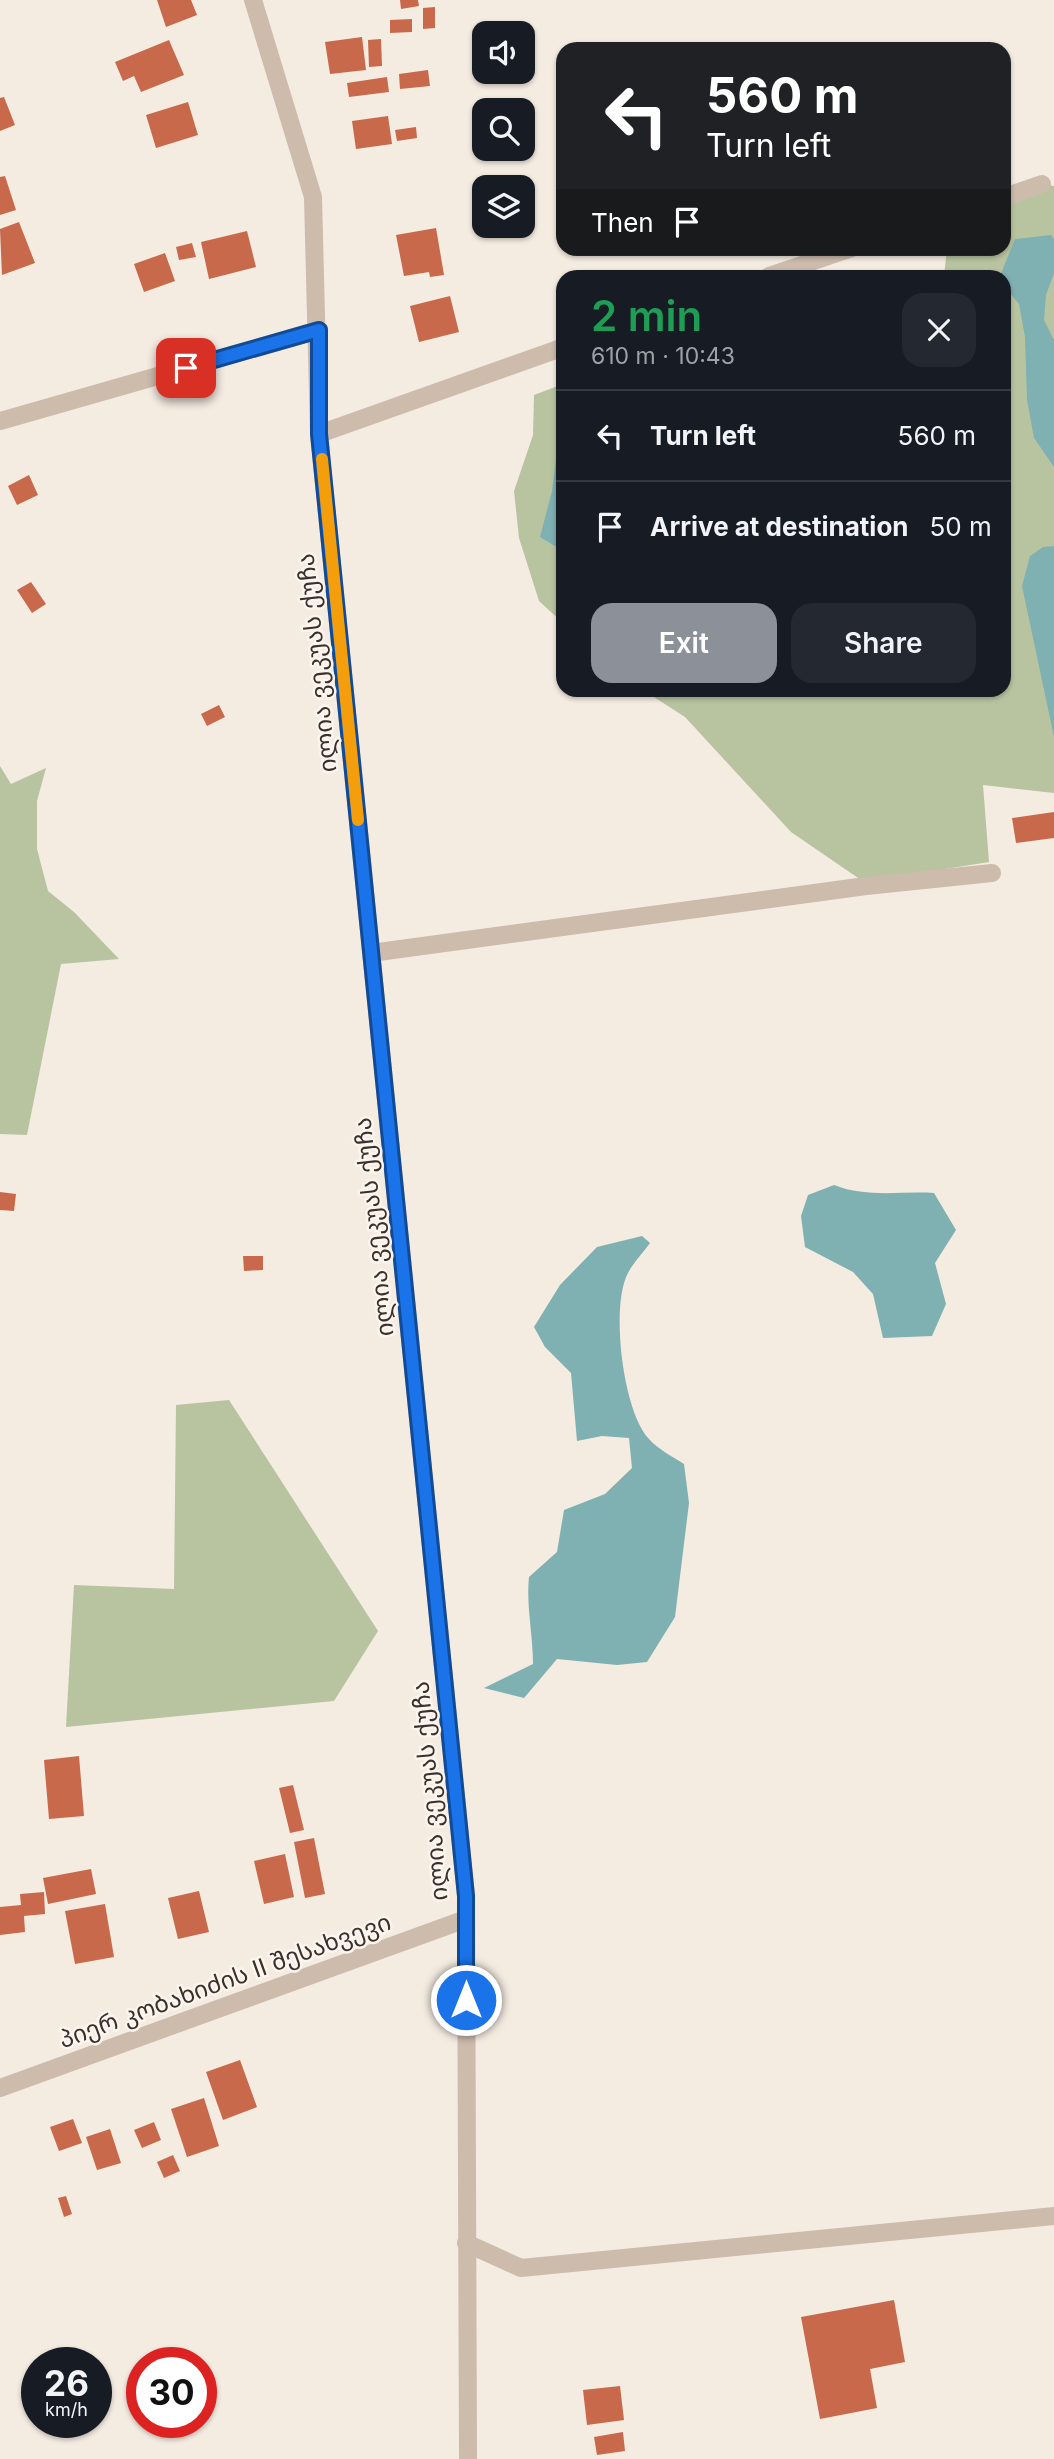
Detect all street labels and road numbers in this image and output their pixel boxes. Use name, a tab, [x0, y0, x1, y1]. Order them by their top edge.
street label: ილია ვეკუას ქუჩა	[291, 552, 342, 774]
street label: ილია ვეკუას ქუჩა	[348, 1116, 399, 1338]
street label: ილია ვეკუას ქუჩა	[405, 1680, 454, 1902]
street label: პიერ კობახიძის II შესახვევი	[55, 1907, 395, 2054]

